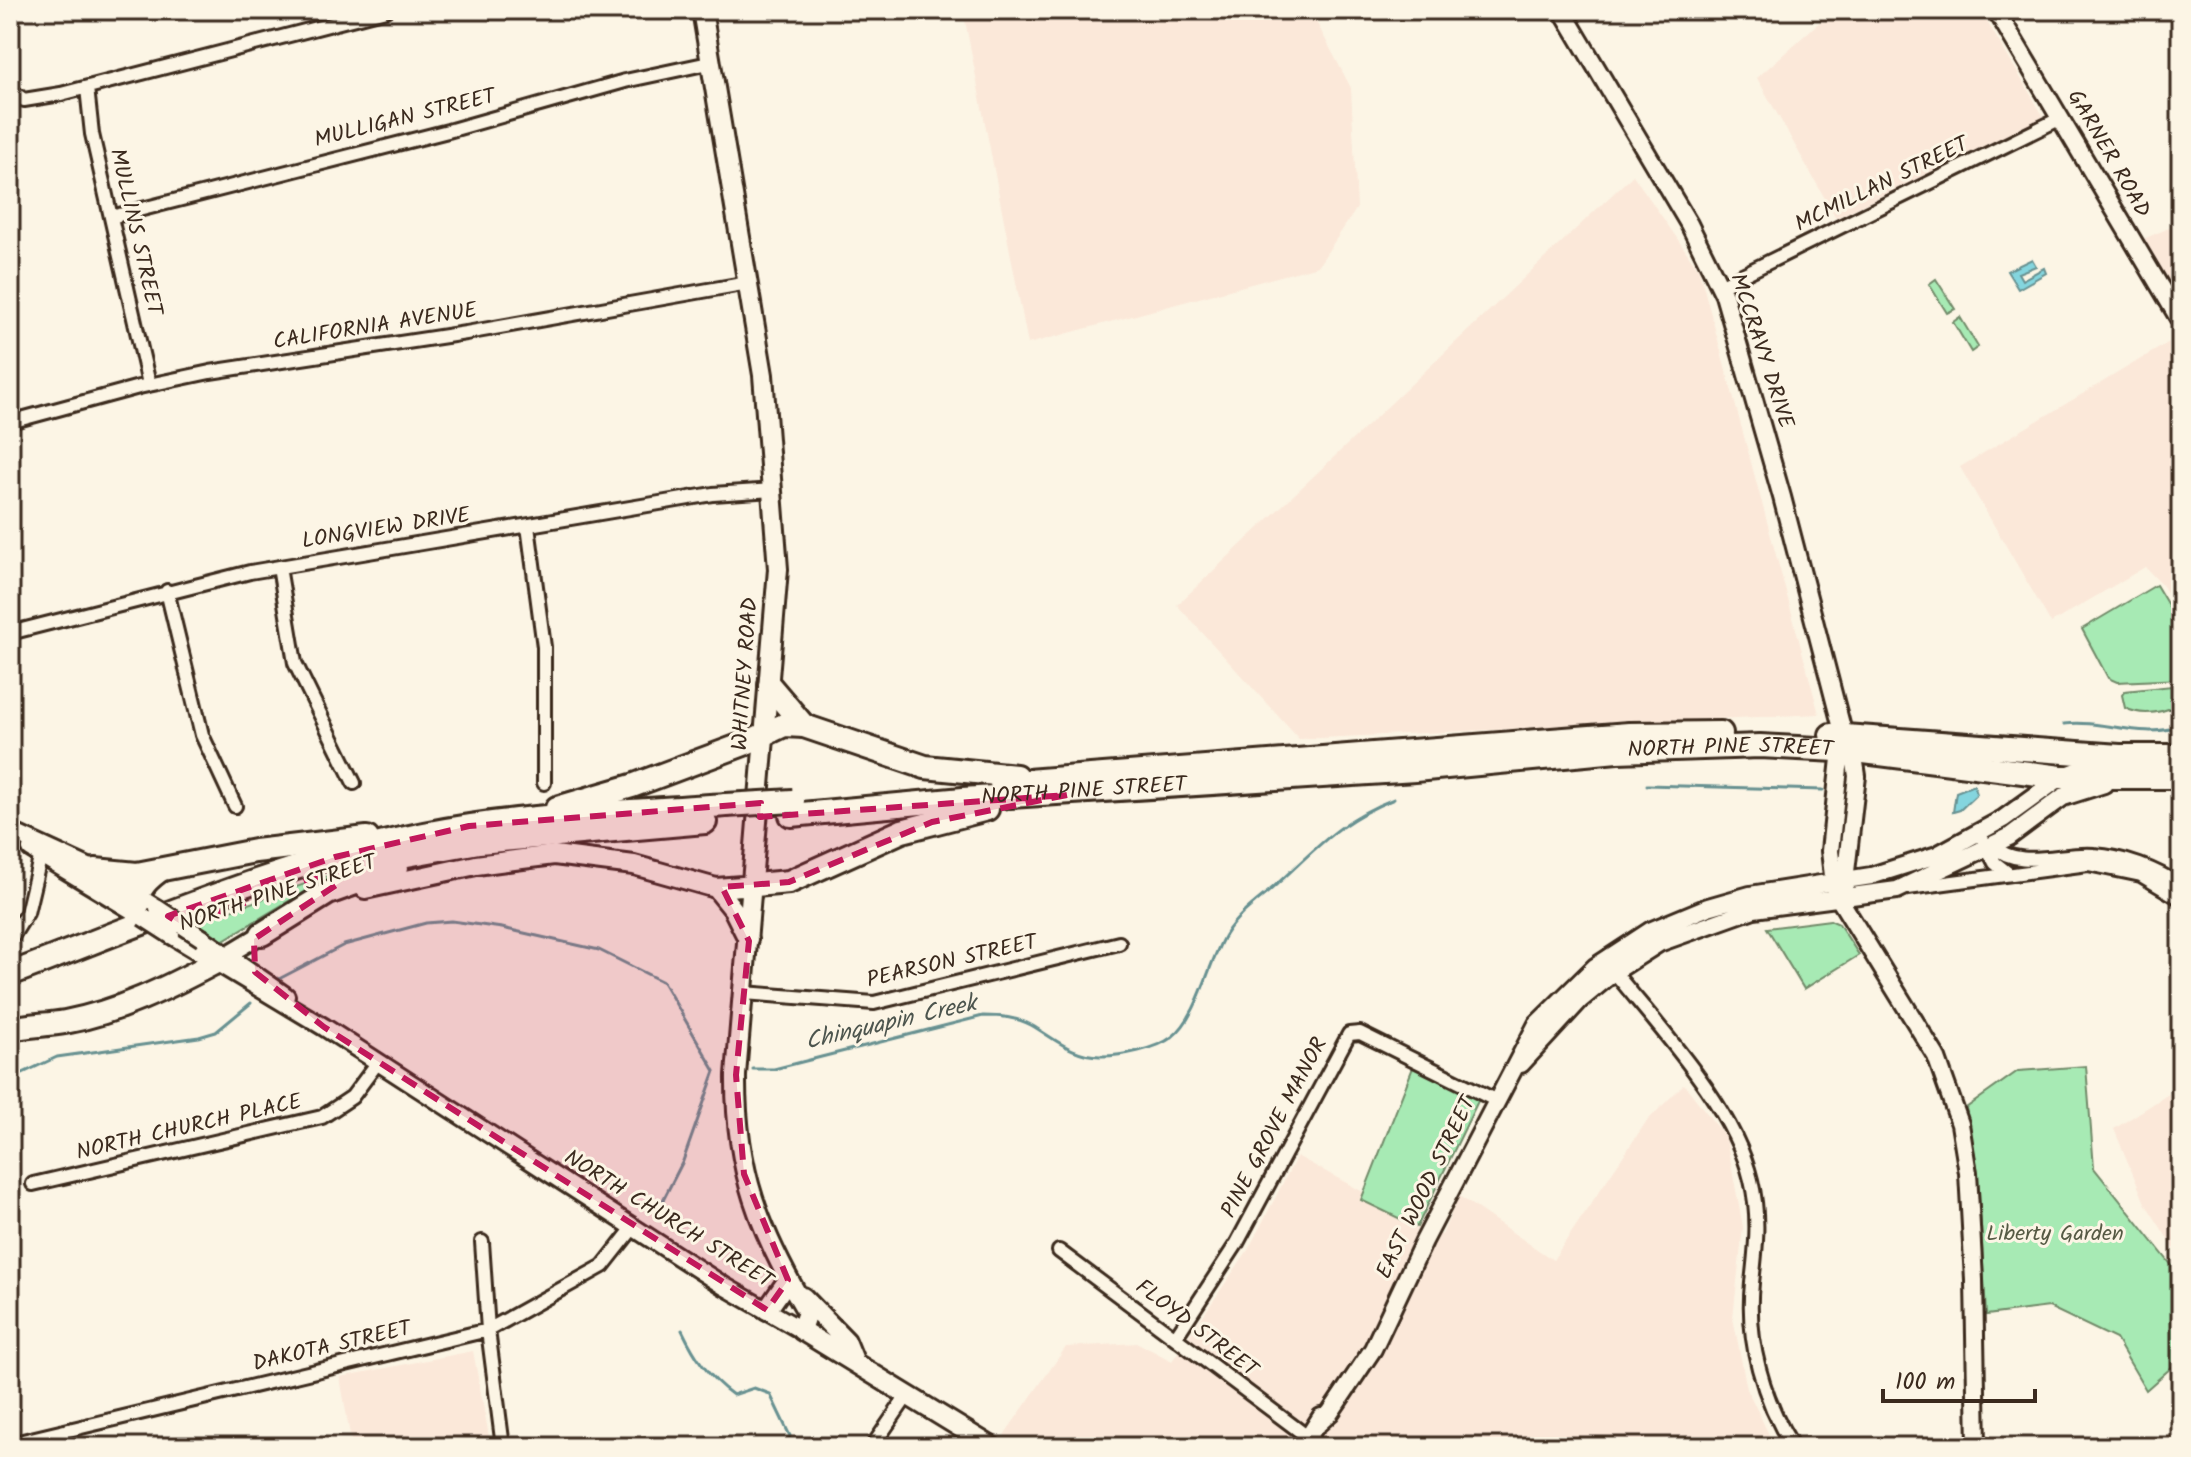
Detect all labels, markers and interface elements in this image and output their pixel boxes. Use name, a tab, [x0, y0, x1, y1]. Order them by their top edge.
street label: MULLIGAN STREET	[311, 79, 501, 158]
street label: GARNER ROAD	[2057, 83, 2159, 225]
street label: MCMILLAN STREET	[1789, 127, 1977, 242]
street label: MULLINS STREET	[99, 145, 172, 321]
street label: MCCRAVY DRIVE	[1719, 269, 1803, 434]
street label: CALIFORNIA AVENUE	[271, 293, 481, 360]
street label: LONGVIEW DRIVE	[299, 498, 474, 560]
street label: WHITNEY ROAD	[723, 596, 769, 752]
street label: NORTH PINE STREET	[1627, 728, 1836, 768]
street label: NORTH PINE STREET	[980, 767, 1190, 815]
street label: NORTH PINE STREET	[175, 845, 383, 942]
street label: PEARSON STREET	[863, 925, 1043, 999]
water label: Chinquapin Creek	[802, 984, 984, 1062]
street label: PINE GROVE MANOR	[1212, 1031, 1338, 1225]
street label: NORTH CHURCH PLACE	[73, 1085, 306, 1171]
street label: EAST WOOD STREET	[1368, 1089, 1487, 1285]
street label: NORTH CHURCH STREET	[557, 1141, 781, 1300]
park label: Liberty Garden	[1986, 1217, 2124, 1252]
street label: FLOYD STREET	[1127, 1271, 1267, 1388]
street label: DAKOTA STREET	[249, 1311, 417, 1382]
scale bar	[1883, 1353, 2035, 1403]
text: 100 m	[1895, 1363, 1955, 1402]

